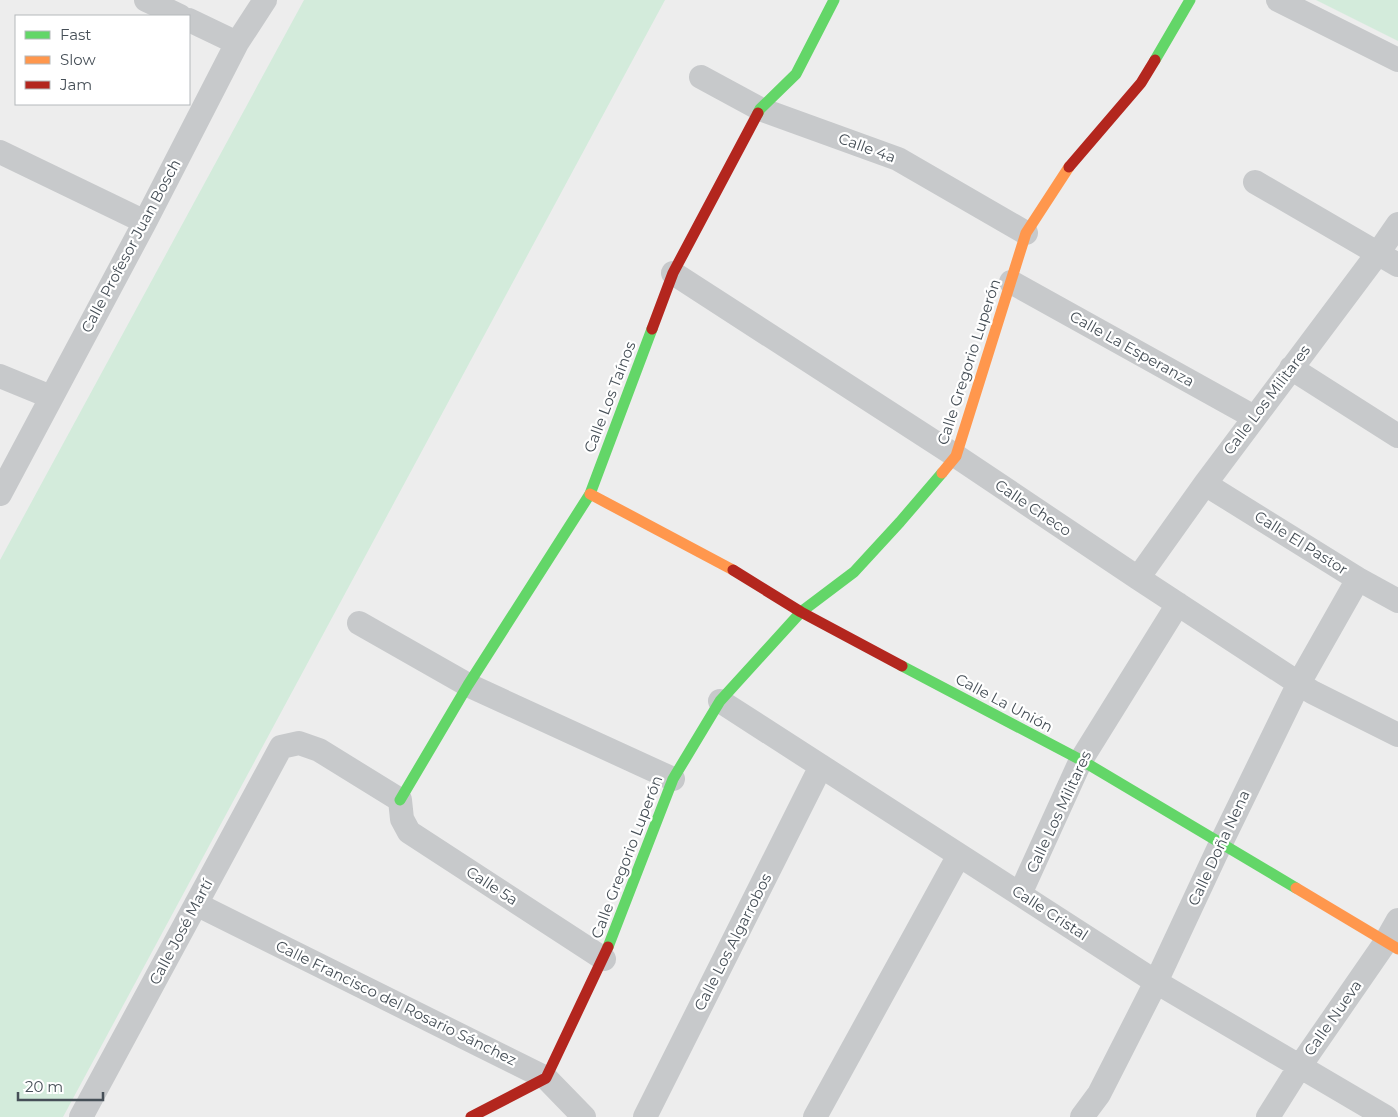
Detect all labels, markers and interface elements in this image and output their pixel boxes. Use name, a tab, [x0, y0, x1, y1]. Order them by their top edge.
legend	[15, 15, 190, 105]
text: Fast	[60, 25, 91, 44]
text: Slow	[60, 50, 96, 69]
text: Jam	[59, 75, 92, 94]
street label: Calle 4a	[836, 128, 898, 167]
street label: Calle Profesor Juan Bosch	[77, 156, 184, 336]
street label: Calle Gregorio Luperón	[933, 277, 1004, 447]
street label: Calle La Esperanza	[1067, 306, 1198, 391]
street label: Calle Los Taínos	[580, 338, 639, 455]
street label: Calle Los Militares	[1219, 341, 1314, 459]
street label: Calle Checo	[991, 475, 1075, 540]
street label: Calle El Pastor	[1251, 506, 1351, 579]
street label: Calle La Unión	[952, 669, 1056, 736]
street label: Calle Los Militares	[1022, 748, 1095, 876]
street label: Calle Gregorio Luperón	[587, 773, 666, 941]
street label: Calle Doña Nena	[1183, 787, 1254, 909]
street label: Calle 5a	[463, 862, 522, 909]
street label: Calle Los Algarrobos	[690, 870, 775, 1014]
street label: Calle José Martí	[145, 875, 217, 988]
street label: Calle Cristal	[1009, 881, 1092, 944]
street label: Calle Francisco del Rosario Sánchez	[273, 936, 520, 1069]
street label: Calle Nueva	[1299, 976, 1366, 1059]
scale bar	[18, 1070, 102, 1102]
text: 20 m	[25, 1077, 63, 1096]

